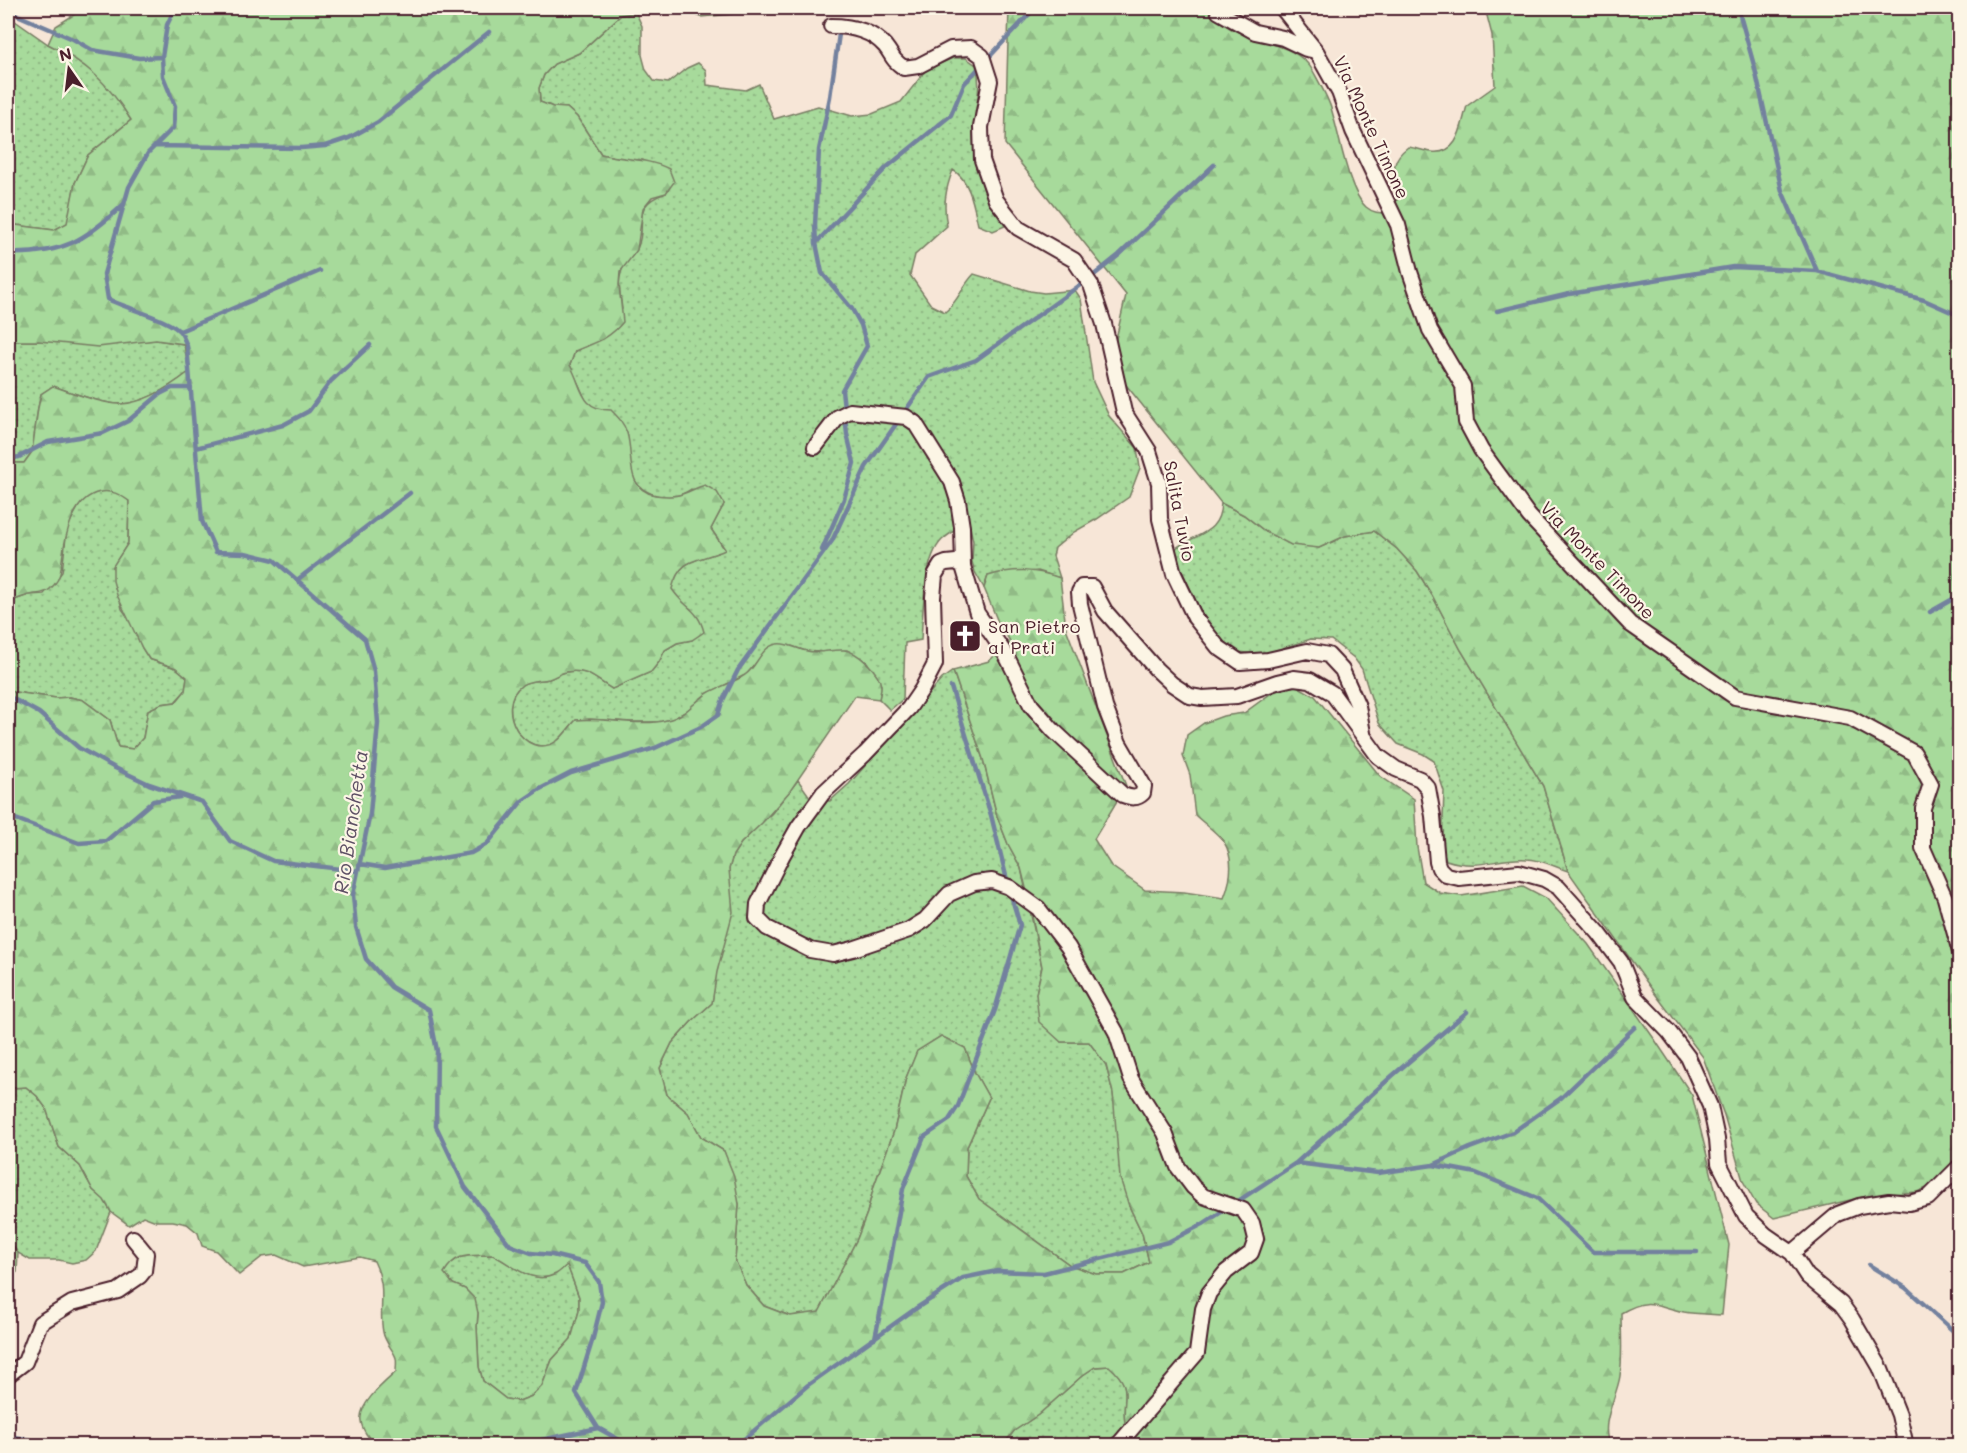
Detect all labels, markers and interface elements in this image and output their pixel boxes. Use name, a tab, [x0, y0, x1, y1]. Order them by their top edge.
north arrow	[39, 39, 99, 99]
text: N	[57, 42, 74, 66]
street label: Via Monte Timone	[1328, 51, 1416, 203]
street label: Salita Tuvio	[1159, 459, 1202, 564]
street label: Via Monte Timone	[1535, 496, 1661, 624]
place label: San Pietro ai Prati	[988, 614, 1081, 659]
church icon: San Pietro ai Prati	[947, 618, 983, 654]
water label: Rio Bianchetta	[327, 749, 373, 895]

